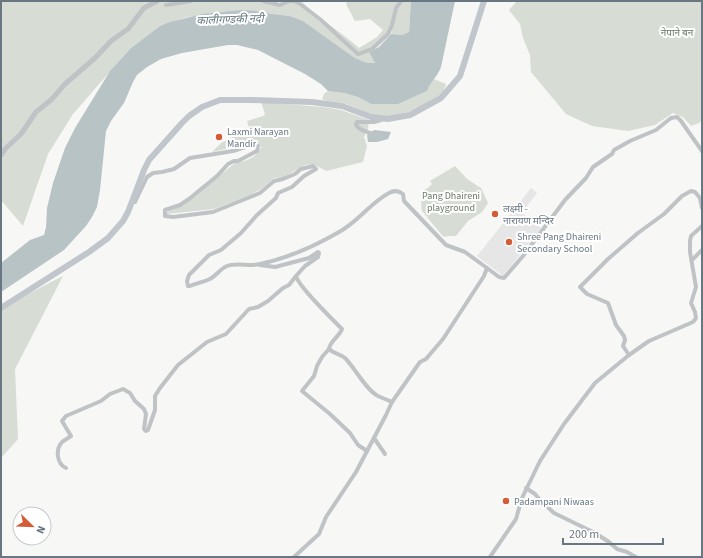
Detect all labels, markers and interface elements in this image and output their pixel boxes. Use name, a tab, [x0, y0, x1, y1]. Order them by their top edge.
water label: कालीगण्डकी नदी	[196, 11, 266, 28]
park label: नेपाने बन	[661, 26, 694, 40]
place label: Laxmi Narayan Mandir	[227, 125, 289, 151]
marker: Laxmi Narayan Mandir	[214, 132, 224, 142]
park label: Pang Dhaireni playground	[422, 189, 480, 215]
place label: लक्ष्मी - नारायण मन्दिर	[503, 202, 555, 228]
marker: लक्ष्मी - नारायण मन्दिर	[490, 209, 500, 219]
place label: Shree Pang Dhaireni Secondary School	[517, 230, 601, 256]
marker: Shree Pang Dhaireni Secondary School	[504, 237, 514, 247]
place label: Padampani Niwaas	[514, 495, 594, 509]
marker: Padampani Niwaas	[501, 496, 511, 506]
north arrow	[12, 506, 52, 546]
scale bar	[563, 520, 663, 546]
text: N	[32, 523, 49, 536]
text: 200 m	[569, 526, 599, 543]

